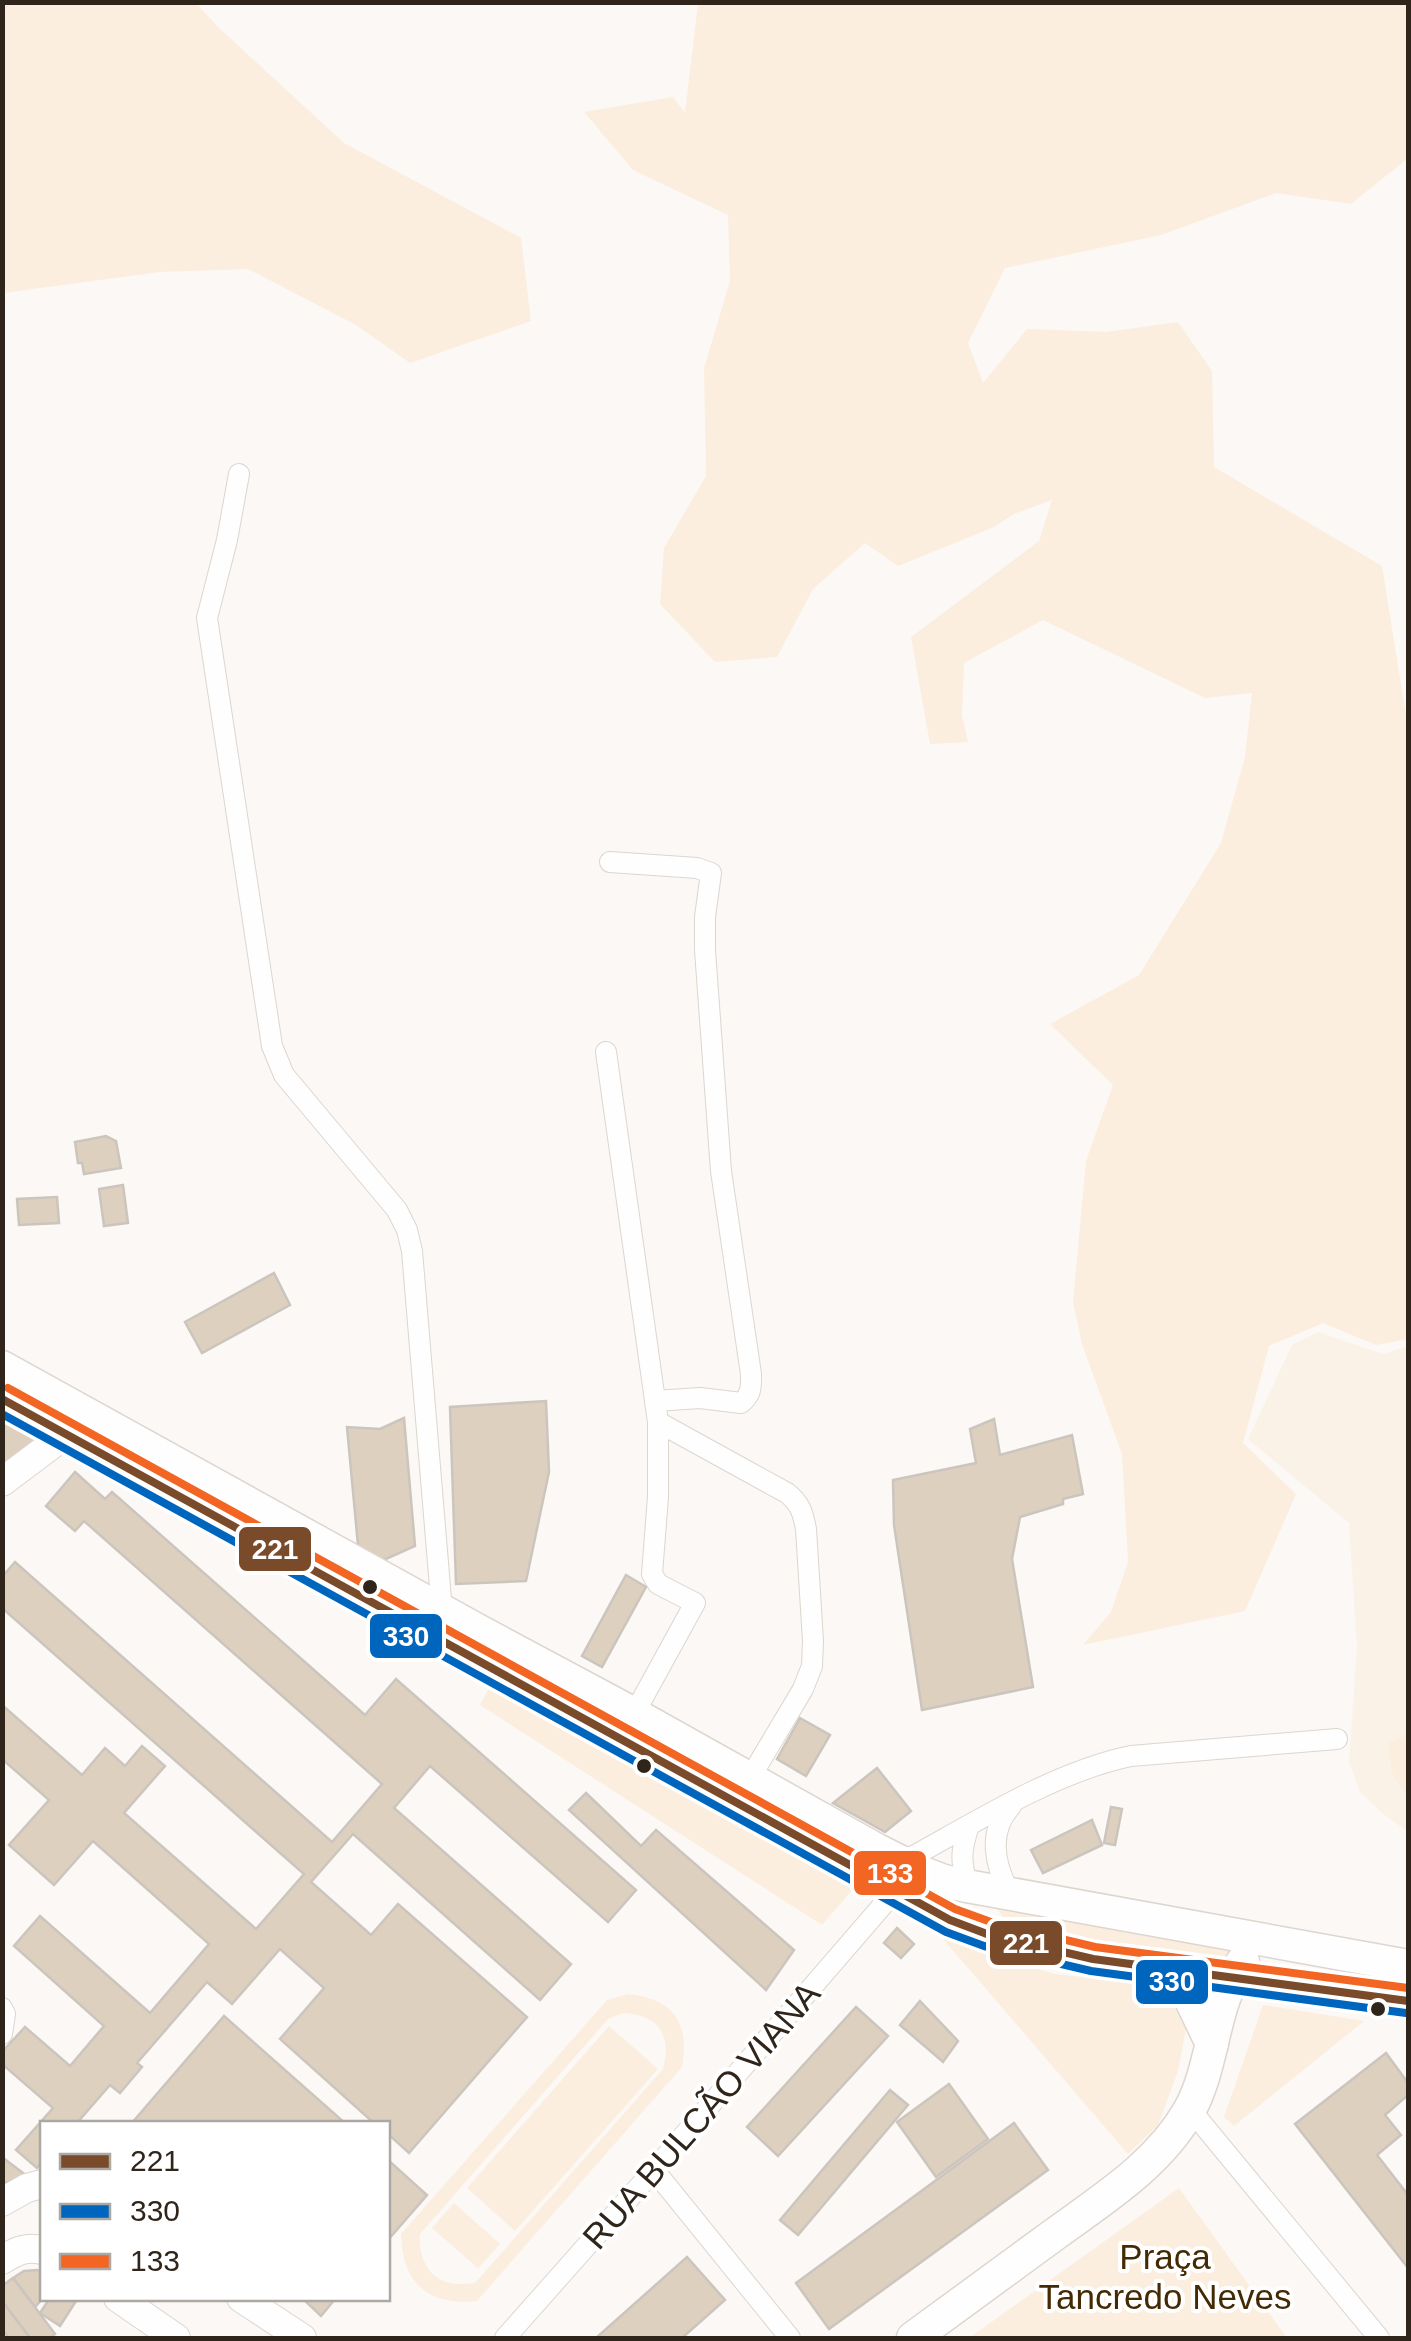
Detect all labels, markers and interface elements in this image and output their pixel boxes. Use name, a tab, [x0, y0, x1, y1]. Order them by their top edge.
line badge: 221	[237, 1525, 313, 1573]
text: 221	[252, 1534, 298, 1565]
unlabelled marker	[360, 1577, 380, 1597]
line badge: 330	[368, 1612, 444, 1660]
text: 330	[383, 1621, 429, 1652]
unlabelled marker	[634, 1756, 654, 1776]
line badge: 133	[852, 1849, 928, 1897]
text: 133	[867, 1858, 913, 1889]
line badge: 221	[988, 1919, 1064, 1967]
text: 221	[1003, 1928, 1049, 1959]
line badge: 330	[1134, 1958, 1210, 2006]
text: 330	[1149, 1966, 1195, 1997]
street label: RUA BULCÃO VIANA	[575, 1973, 828, 2256]
unlabelled marker	[1368, 1999, 1388, 2019]
legend	[40, 2121, 390, 2301]
text: 221	[130, 2144, 180, 2177]
text: 330	[130, 2194, 180, 2227]
park label: Praça Tancredo Neves	[1039, 2237, 1291, 2316]
text: 133	[130, 2244, 180, 2277]

